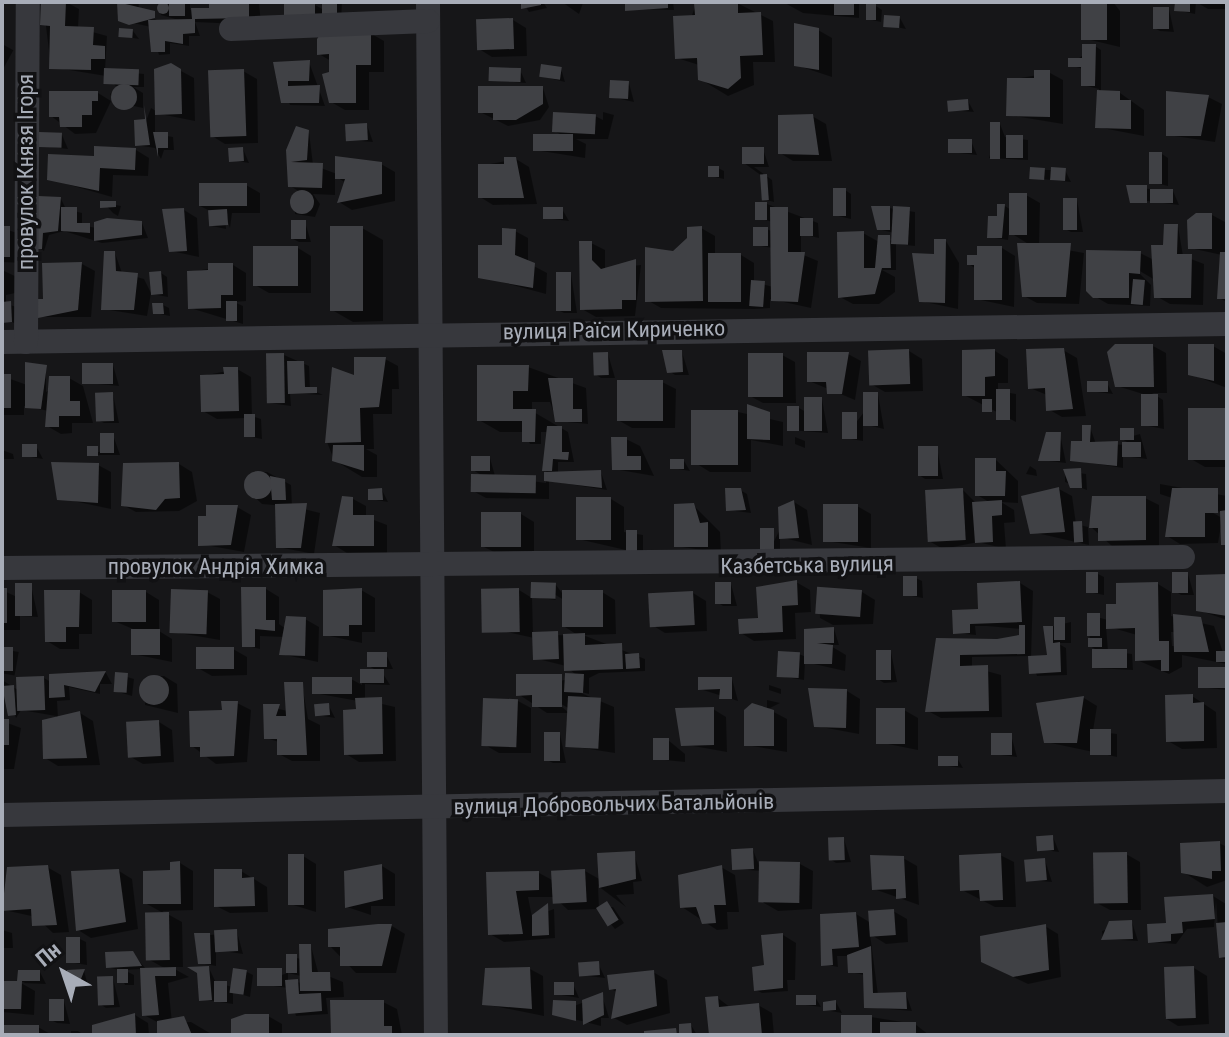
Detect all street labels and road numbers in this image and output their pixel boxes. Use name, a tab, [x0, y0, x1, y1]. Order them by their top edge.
street label: провулок Князя Ігоря	[13, 74, 39, 270]
street label: вулиця Раїси Кириченко	[503, 315, 725, 345]
street label: Казбетська вулиця	[720, 550, 894, 580]
street label: провулок Андрія Химка	[108, 554, 324, 580]
street label: вулиця Добровольчих Батальйонів	[453, 788, 775, 820]

